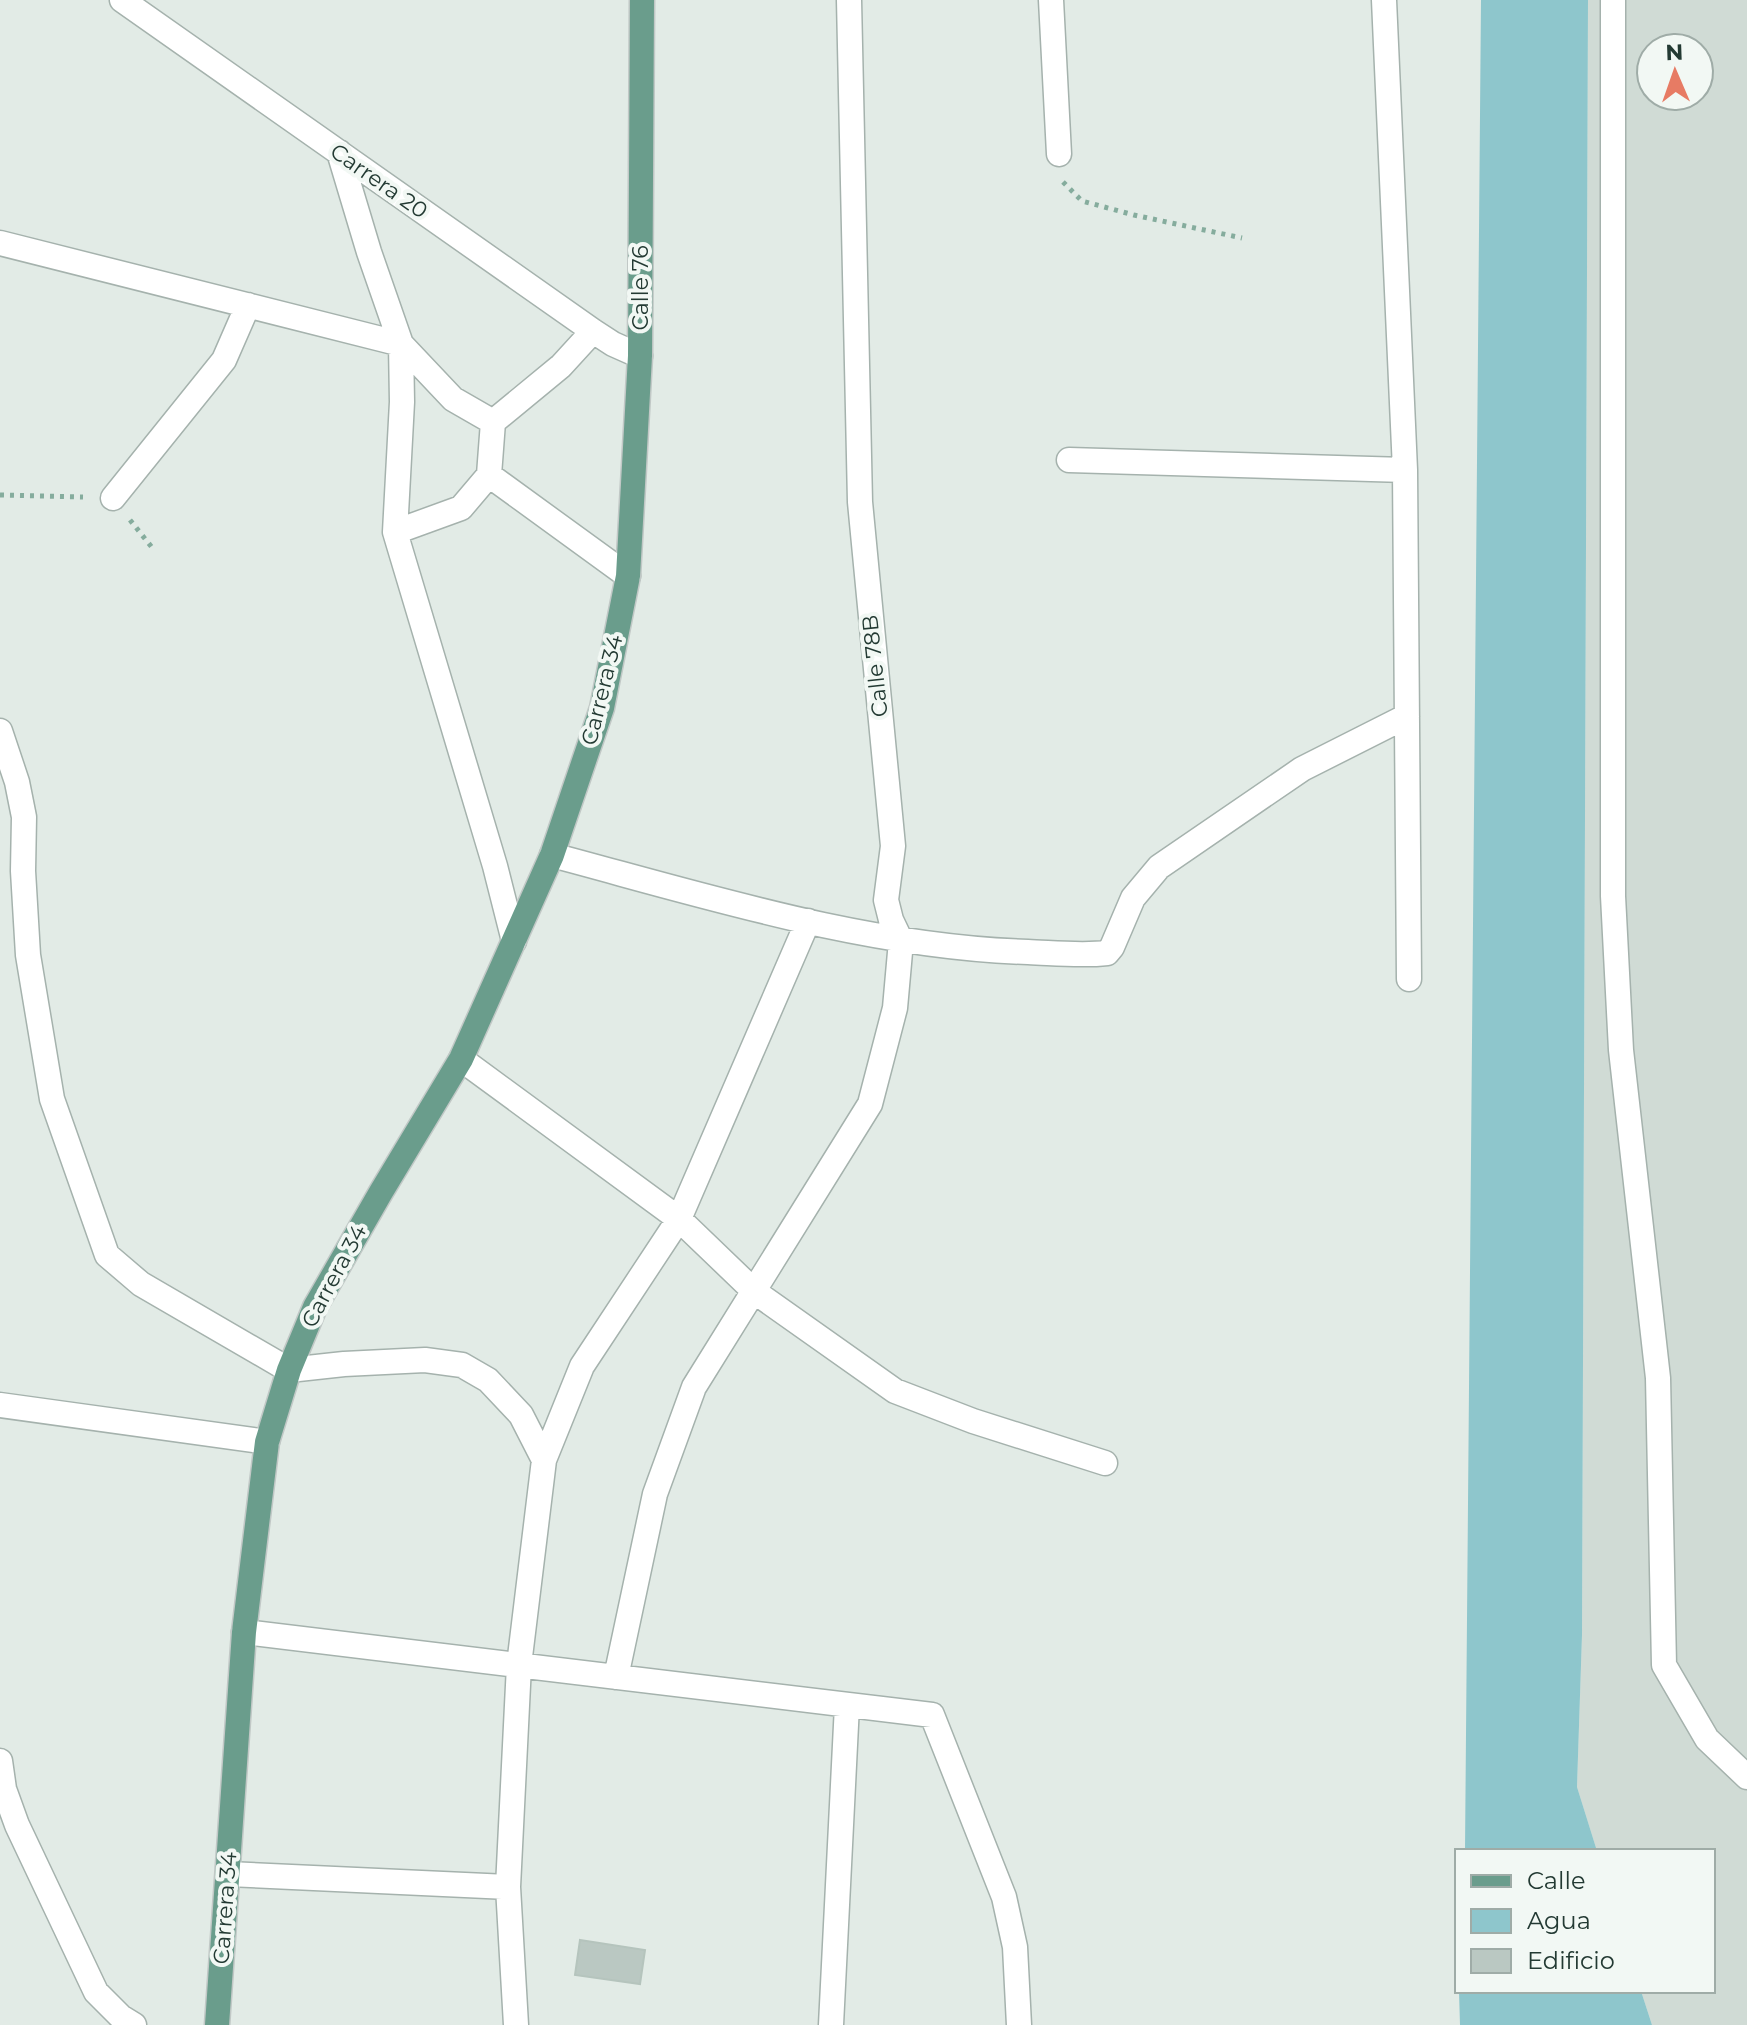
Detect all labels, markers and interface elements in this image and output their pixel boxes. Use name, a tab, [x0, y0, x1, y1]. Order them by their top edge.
north arrow	[1635, 32, 1715, 112]
text: N	[1665, 39, 1684, 66]
street label: Carrera 20	[325, 138, 433, 224]
street label: Calle 76	[627, 245, 654, 331]
street label: Calle 78B	[856, 614, 894, 718]
street label: Carrera 34	[575, 632, 629, 748]
street label: Carrera 34	[296, 1220, 373, 1332]
legend	[1455, 1849, 1715, 1993]
street label: Carrera 34	[208, 1850, 242, 1965]
text: Calle	[1527, 1866, 1585, 1895]
text: Agua	[1527, 1906, 1591, 1935]
text: Edificio	[1527, 1946, 1615, 1975]

